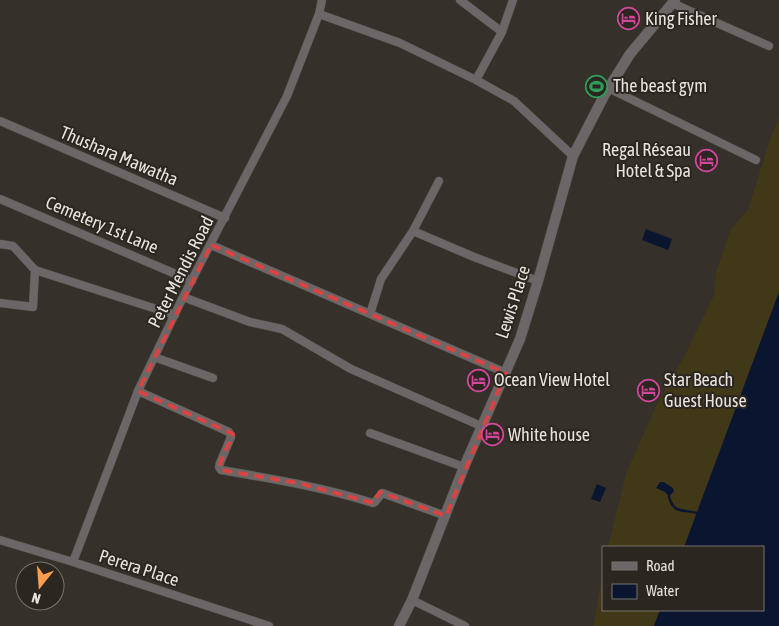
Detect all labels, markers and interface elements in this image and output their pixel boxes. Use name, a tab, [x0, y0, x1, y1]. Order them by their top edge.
hotel icon: King Fisher	[617, 7, 641, 31]
place label: King Fisher	[645, 8, 718, 29]
sports icon: The beast gym	[585, 74, 609, 98]
place label: The beast gym	[613, 75, 707, 96]
street label: Thushara Mawatha	[57, 121, 181, 190]
place label: Regal Réseau Hotel & Spa	[602, 139, 691, 181]
hotel icon: Regal Réseau Hotel & Spa	[695, 148, 719, 172]
street label: Cemetery 1st Lane	[43, 191, 162, 258]
street label: Peter Mendis Road	[143, 212, 218, 331]
street label: Lewis Place	[491, 263, 534, 341]
hotel icon: Ocean View Hotel	[466, 368, 490, 392]
place label: Ocean View Hotel	[494, 369, 610, 390]
place label: Star Beach Guest House	[664, 369, 747, 411]
hotel icon: Star Beach Guest House	[636, 378, 660, 402]
hotel icon: White house	[480, 423, 504, 447]
place label: White house	[508, 424, 590, 445]
street label: Perera Place	[97, 545, 182, 590]
legend	[602, 546, 764, 611]
text: Road	[646, 557, 675, 574]
north arrow	[15, 561, 65, 611]
text: Water	[646, 582, 679, 599]
text: N	[30, 590, 42, 607]

